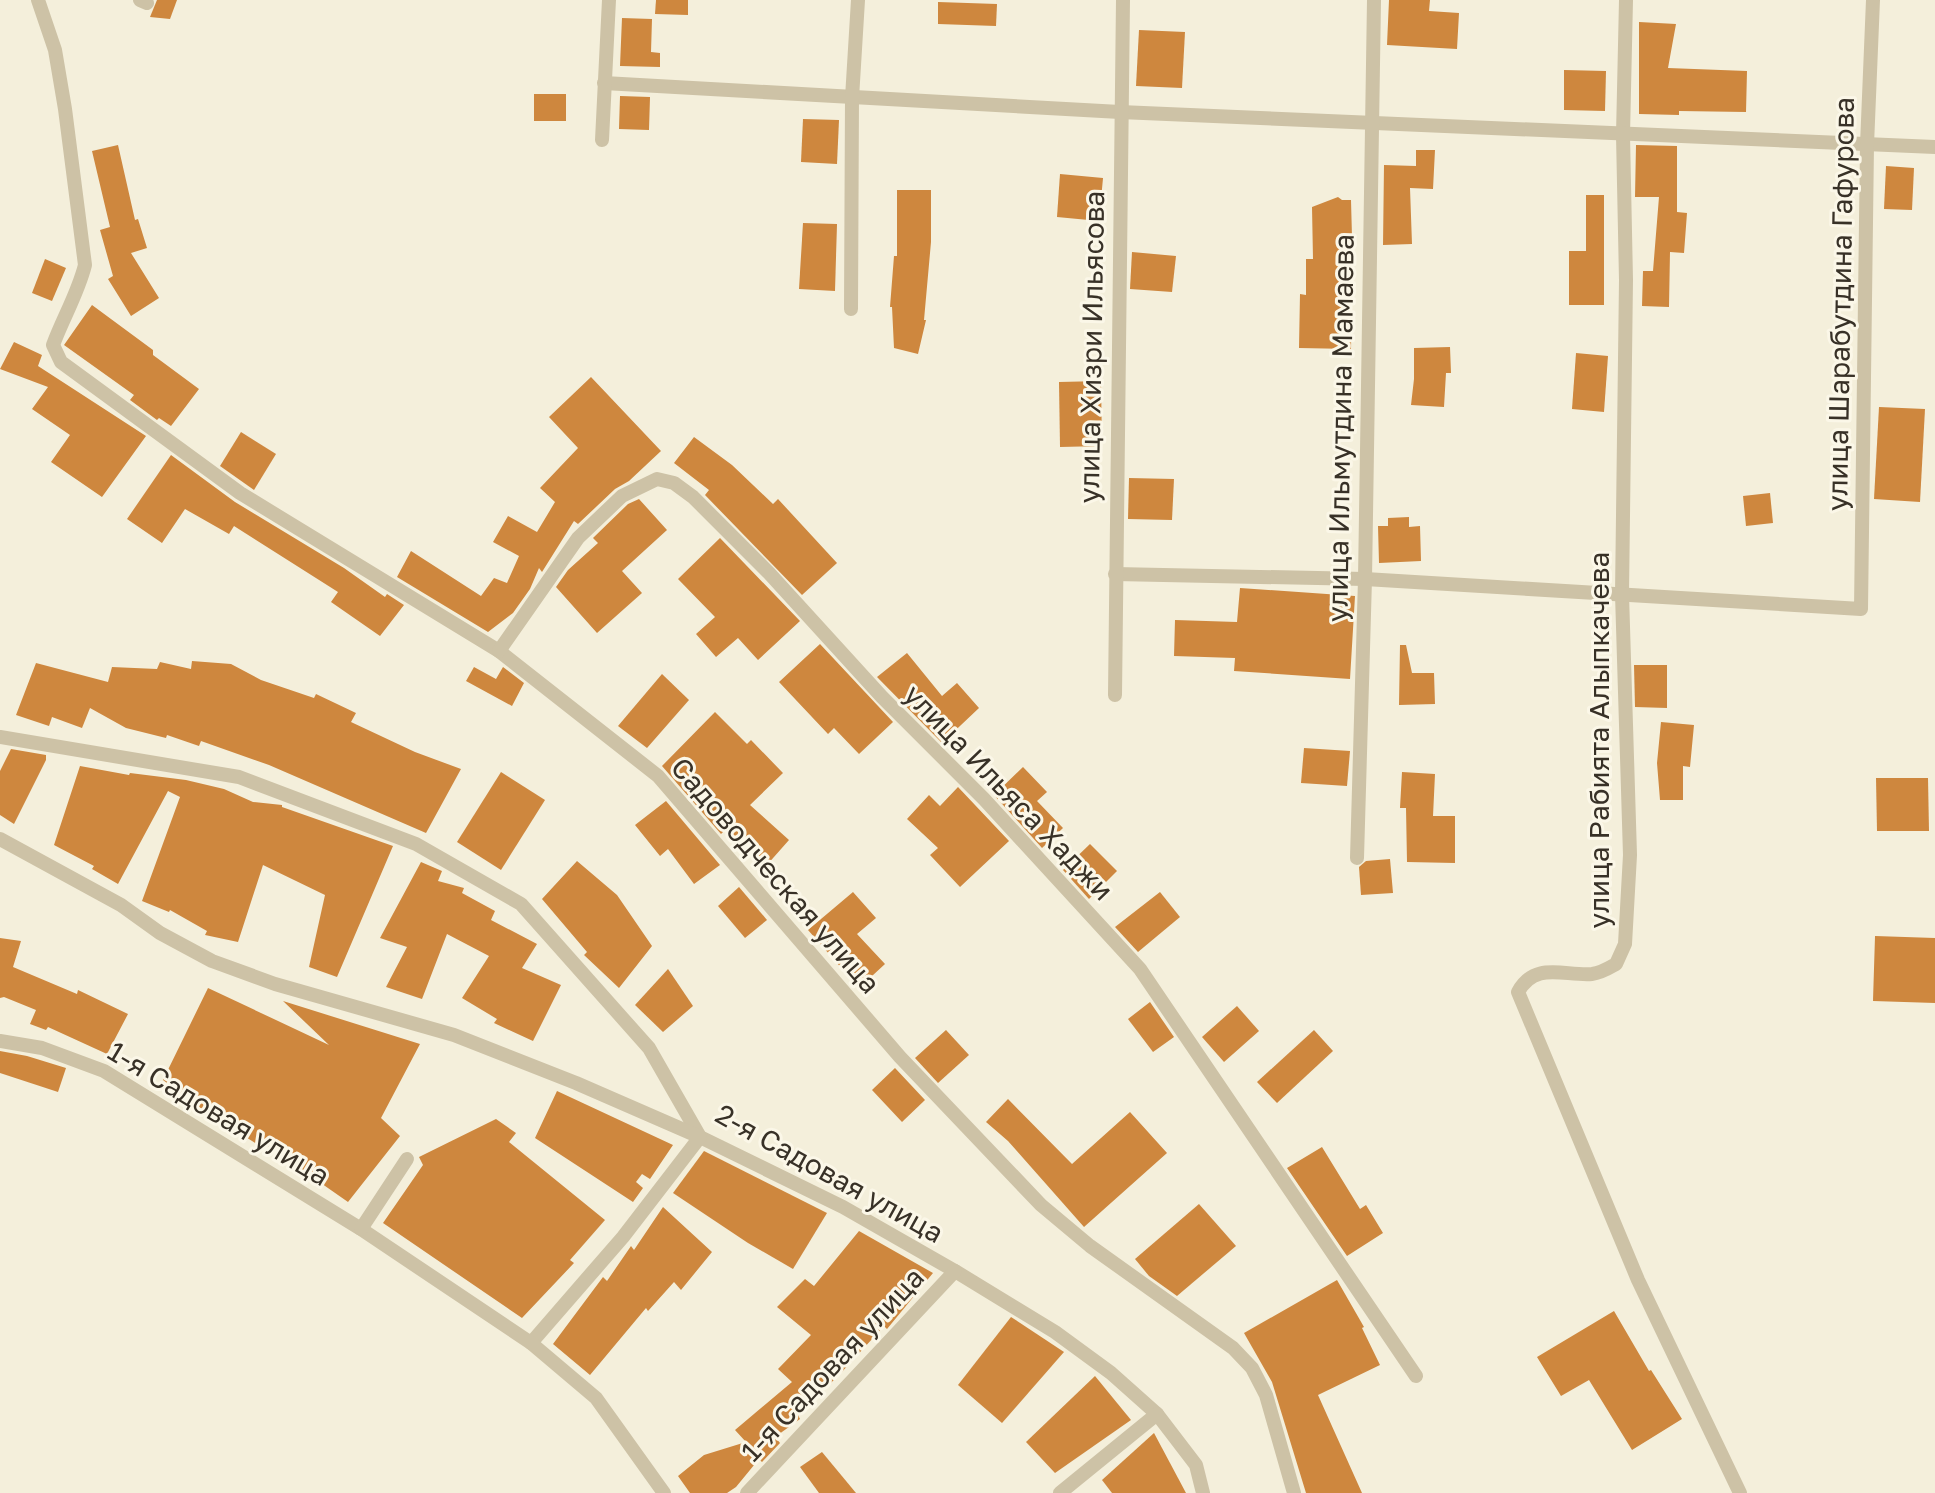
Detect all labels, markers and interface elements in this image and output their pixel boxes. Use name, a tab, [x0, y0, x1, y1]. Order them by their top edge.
street label: улица Шарабутдина Гафурова	[1820, 97, 1860, 511]
street label: улица Хизри Ильясова	[1072, 190, 1110, 504]
street label: улица Ильмутдина Мамаева	[1320, 234, 1360, 622]
street label: улица Рабията Алыпкачева	[1582, 552, 1615, 928]
street label: улица Ильяса Хаджи	[898, 678, 1120, 906]
street label: Садоводческая улица	[665, 750, 887, 1000]
street label: 1-я Садовая улица	[102, 1034, 336, 1192]
street label: 2-я Садовая улица	[710, 1097, 950, 1249]
street label: 1-я Садовая улица	[734, 1260, 930, 1468]

